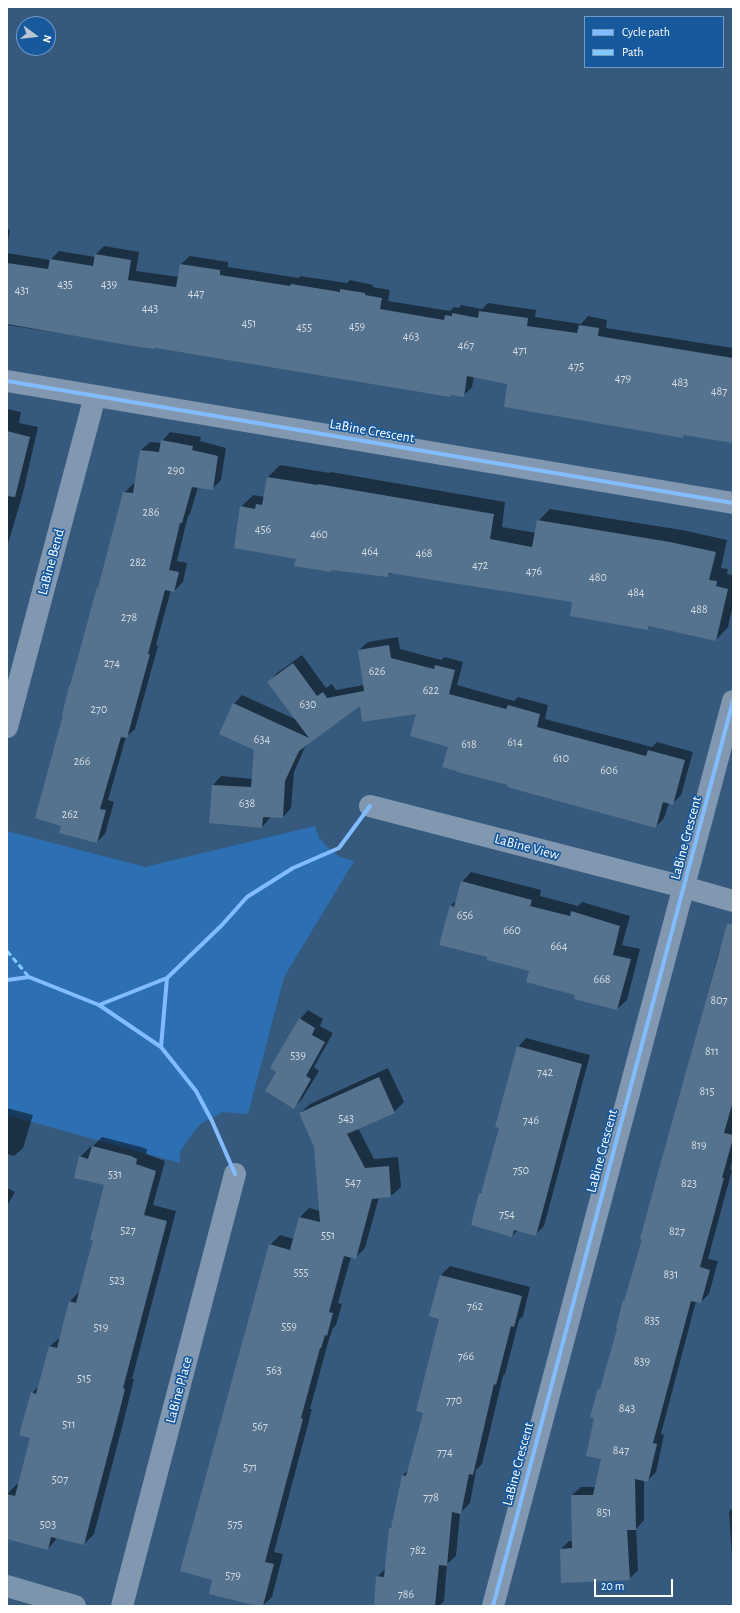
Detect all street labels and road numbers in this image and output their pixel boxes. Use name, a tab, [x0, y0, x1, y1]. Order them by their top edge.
street label: LaBine Crescent	[328, 415, 416, 447]
street label: LaBine Bend	[34, 527, 68, 597]
street label: LaBine Crescent	[667, 794, 705, 882]
street label: LaBine View	[493, 830, 561, 864]
street label: LaBine Crescent	[583, 1107, 621, 1195]
street label: LaBine Place	[162, 1355, 196, 1425]
street label: LaBine Crescent	[499, 1420, 537, 1508]

